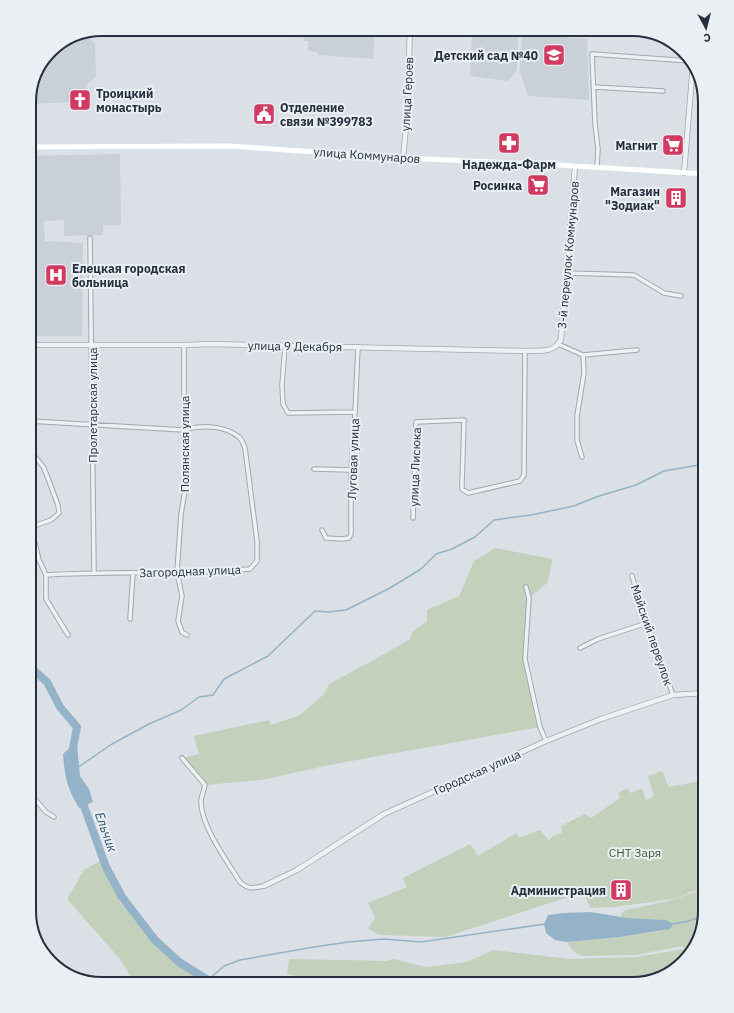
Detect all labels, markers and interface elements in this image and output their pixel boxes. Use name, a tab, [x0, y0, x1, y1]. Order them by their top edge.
north arrow	[686, 8, 726, 48]
text: С	[703, 31, 712, 45]
school or university icon: Детский сад №40	[541, 42, 567, 68]
place label: Детский сад №40	[434, 48, 538, 63]
street label: улица Героев	[398, 56, 416, 132]
place label: Троицкий монастырь	[96, 86, 162, 115]
church icon: Троицкий монастырь	[67, 87, 93, 113]
place label: Отделение связи №399783	[280, 100, 373, 129]
public building icon: Отделение связи №399783	[251, 101, 277, 127]
pharmacy icon: Надежда-Фарм	[496, 130, 522, 156]
supermarket icon: Магнит	[660, 132, 686, 158]
place label: Магнит	[615, 138, 658, 153]
street label: улица Коммунаров	[313, 144, 421, 166]
place label: Надежда-Фарм	[462, 157, 556, 172]
supermarket icon: Росинка	[525, 172, 551, 198]
place label: Росинка	[473, 178, 522, 193]
street label: 3-й переулок Коммунаров	[554, 180, 582, 330]
place label: Магазин "Зодиак"	[605, 184, 660, 213]
building icon: Магазин "Зодиак"	[663, 185, 689, 211]
place label: Елецкая городская больница	[72, 261, 185, 290]
hospital icon: Елецкая городская больница	[43, 262, 69, 288]
street label: улица 9 Декабря	[248, 338, 342, 354]
street label: Пролетарская улица	[85, 347, 100, 463]
street label: Полянская улица	[177, 395, 192, 492]
street label: Луговая улица	[344, 417, 362, 500]
street label: улица Лисюка	[406, 426, 424, 507]
street label: Загородная улица	[139, 562, 242, 580]
street label: Майский переулок	[628, 583, 676, 688]
street label: Городская улица	[431, 746, 523, 798]
water label: Ельчик	[91, 810, 121, 854]
park label: СНТ Заря	[609, 845, 661, 860]
building icon: Администрация	[608, 877, 634, 903]
place label: Администрация	[511, 883, 606, 898]

